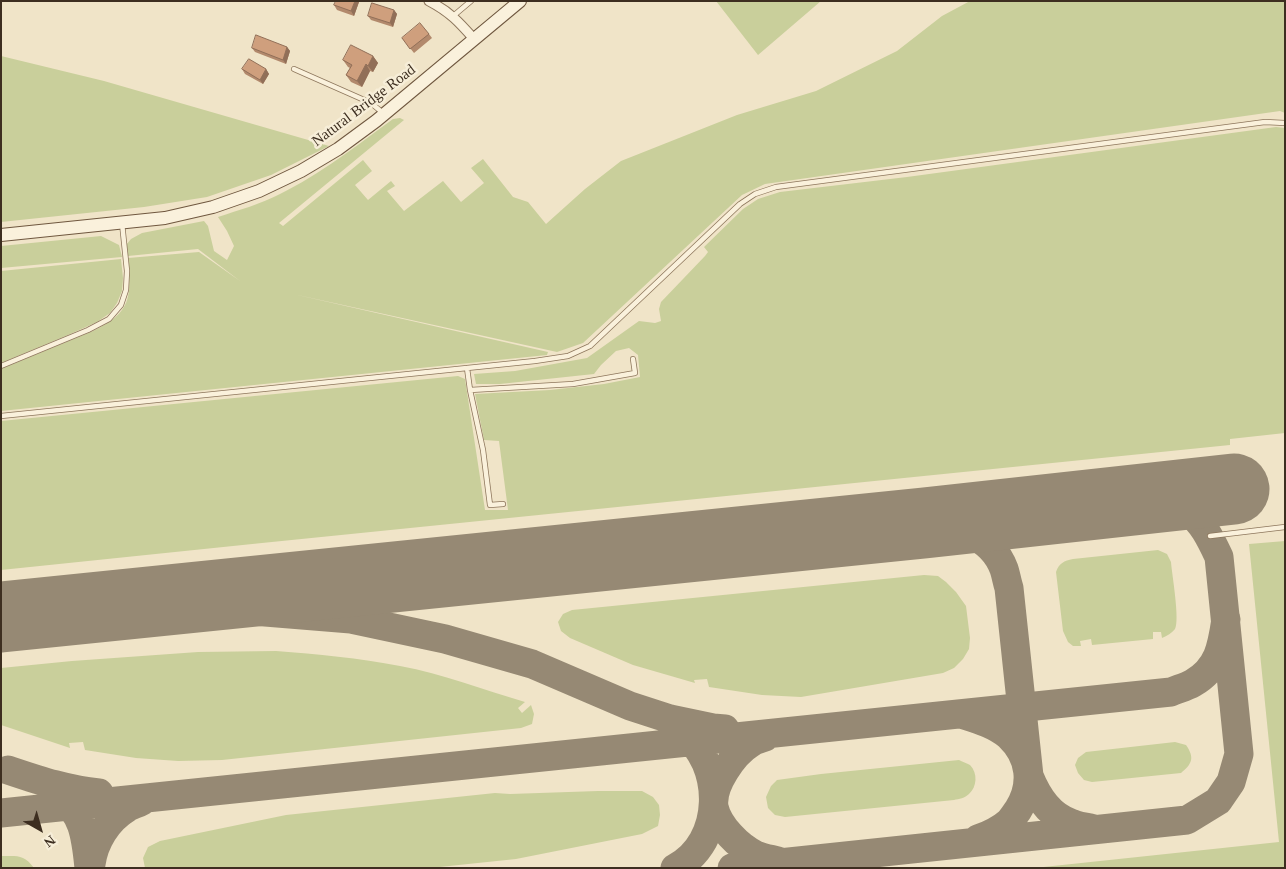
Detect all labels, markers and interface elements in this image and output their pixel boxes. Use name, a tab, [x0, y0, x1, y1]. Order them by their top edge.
street label: Natural Bridge Road	[309, 61, 419, 151]
north arrow	[15, 804, 65, 854]
text: N	[41, 832, 58, 850]

